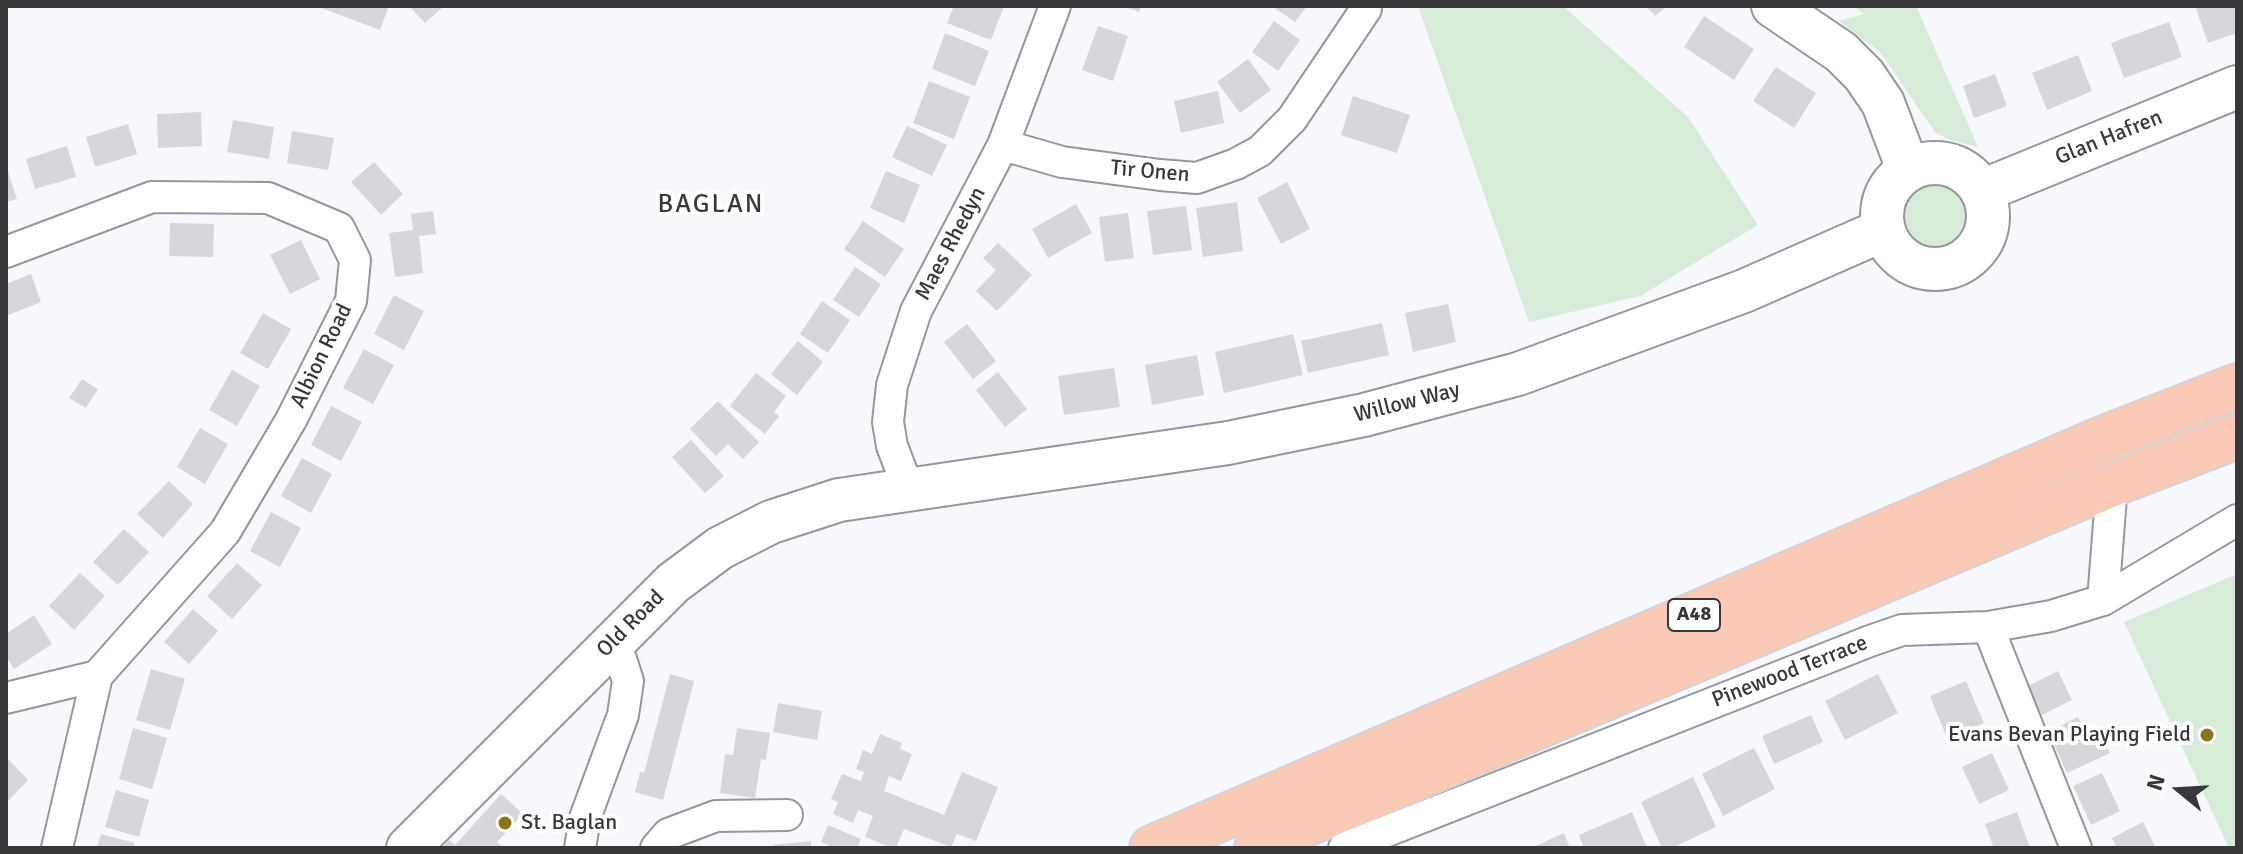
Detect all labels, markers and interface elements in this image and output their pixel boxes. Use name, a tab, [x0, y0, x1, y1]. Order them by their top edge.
street label: Glan Hafren	[2052, 105, 2166, 171]
street label: Tir Onen	[1109, 155, 1191, 189]
street label: Maes Rhedyn	[910, 183, 992, 305]
district label: BAGLAN	[658, 189, 764, 221]
street label: Albion Road	[285, 300, 359, 412]
street label: Willow Way	[1351, 377, 1463, 429]
street label: Old Road	[592, 585, 670, 663]
road number: A48	[1668, 599, 1720, 631]
street label: Pinewood Terrace	[1708, 630, 1872, 714]
place label: Evans Bevan Playing Field	[1948, 722, 2191, 748]
marker: Evans Bevan Playing Field	[2198, 726, 2216, 744]
north arrow	[2139, 750, 2219, 830]
text: N	[2140, 771, 2171, 794]
place label: St. Baglan	[521, 810, 617, 836]
marker: St. Baglan	[496, 814, 514, 832]

